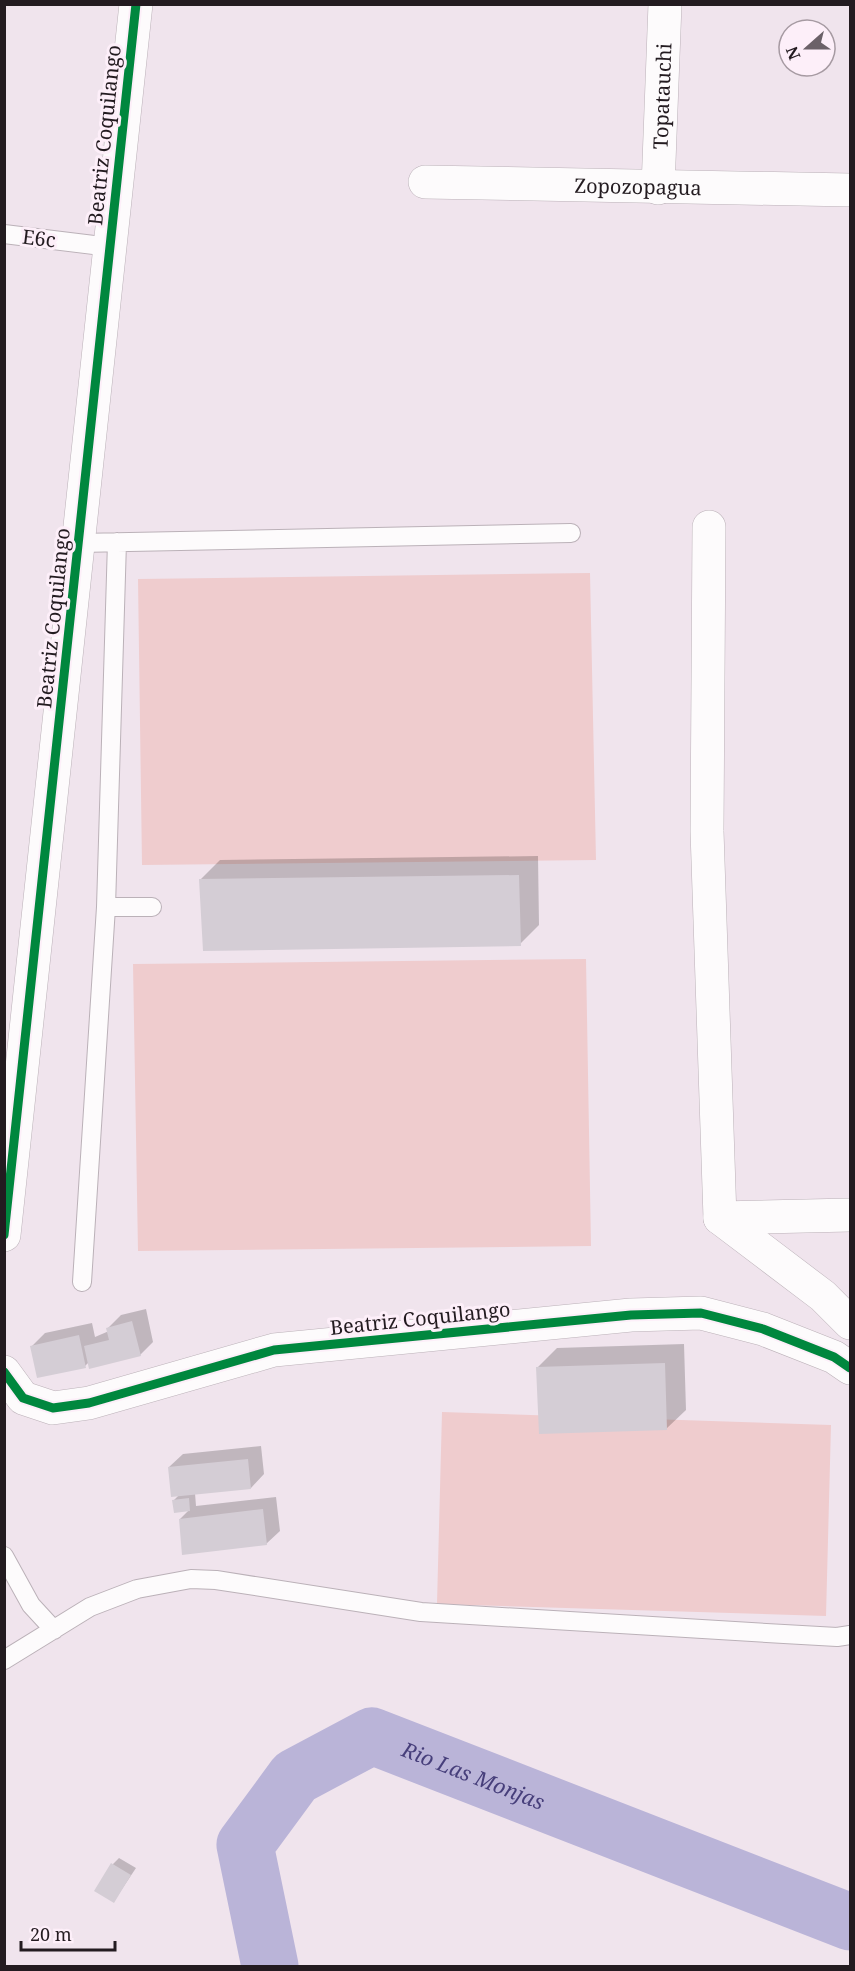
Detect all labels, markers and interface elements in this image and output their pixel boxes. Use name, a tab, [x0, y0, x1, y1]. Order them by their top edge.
north arrow	[777, 18, 837, 78]
street label: Topatauchi	[646, 42, 677, 150]
street label: Beatriz Coquilango	[81, 43, 127, 227]
text: N	[780, 43, 806, 63]
street label: Zopozopagua	[574, 171, 702, 201]
street label: E6c	[21, 223, 57, 253]
street label: Beatriz Coquilango	[30, 526, 76, 710]
street label: Beatriz Coquilango	[328, 1295, 512, 1341]
water label: Rio Las Monjas	[397, 1735, 549, 1816]
scale bar	[21, 1914, 116, 1952]
text: 20 m	[30, 1922, 72, 1946]

